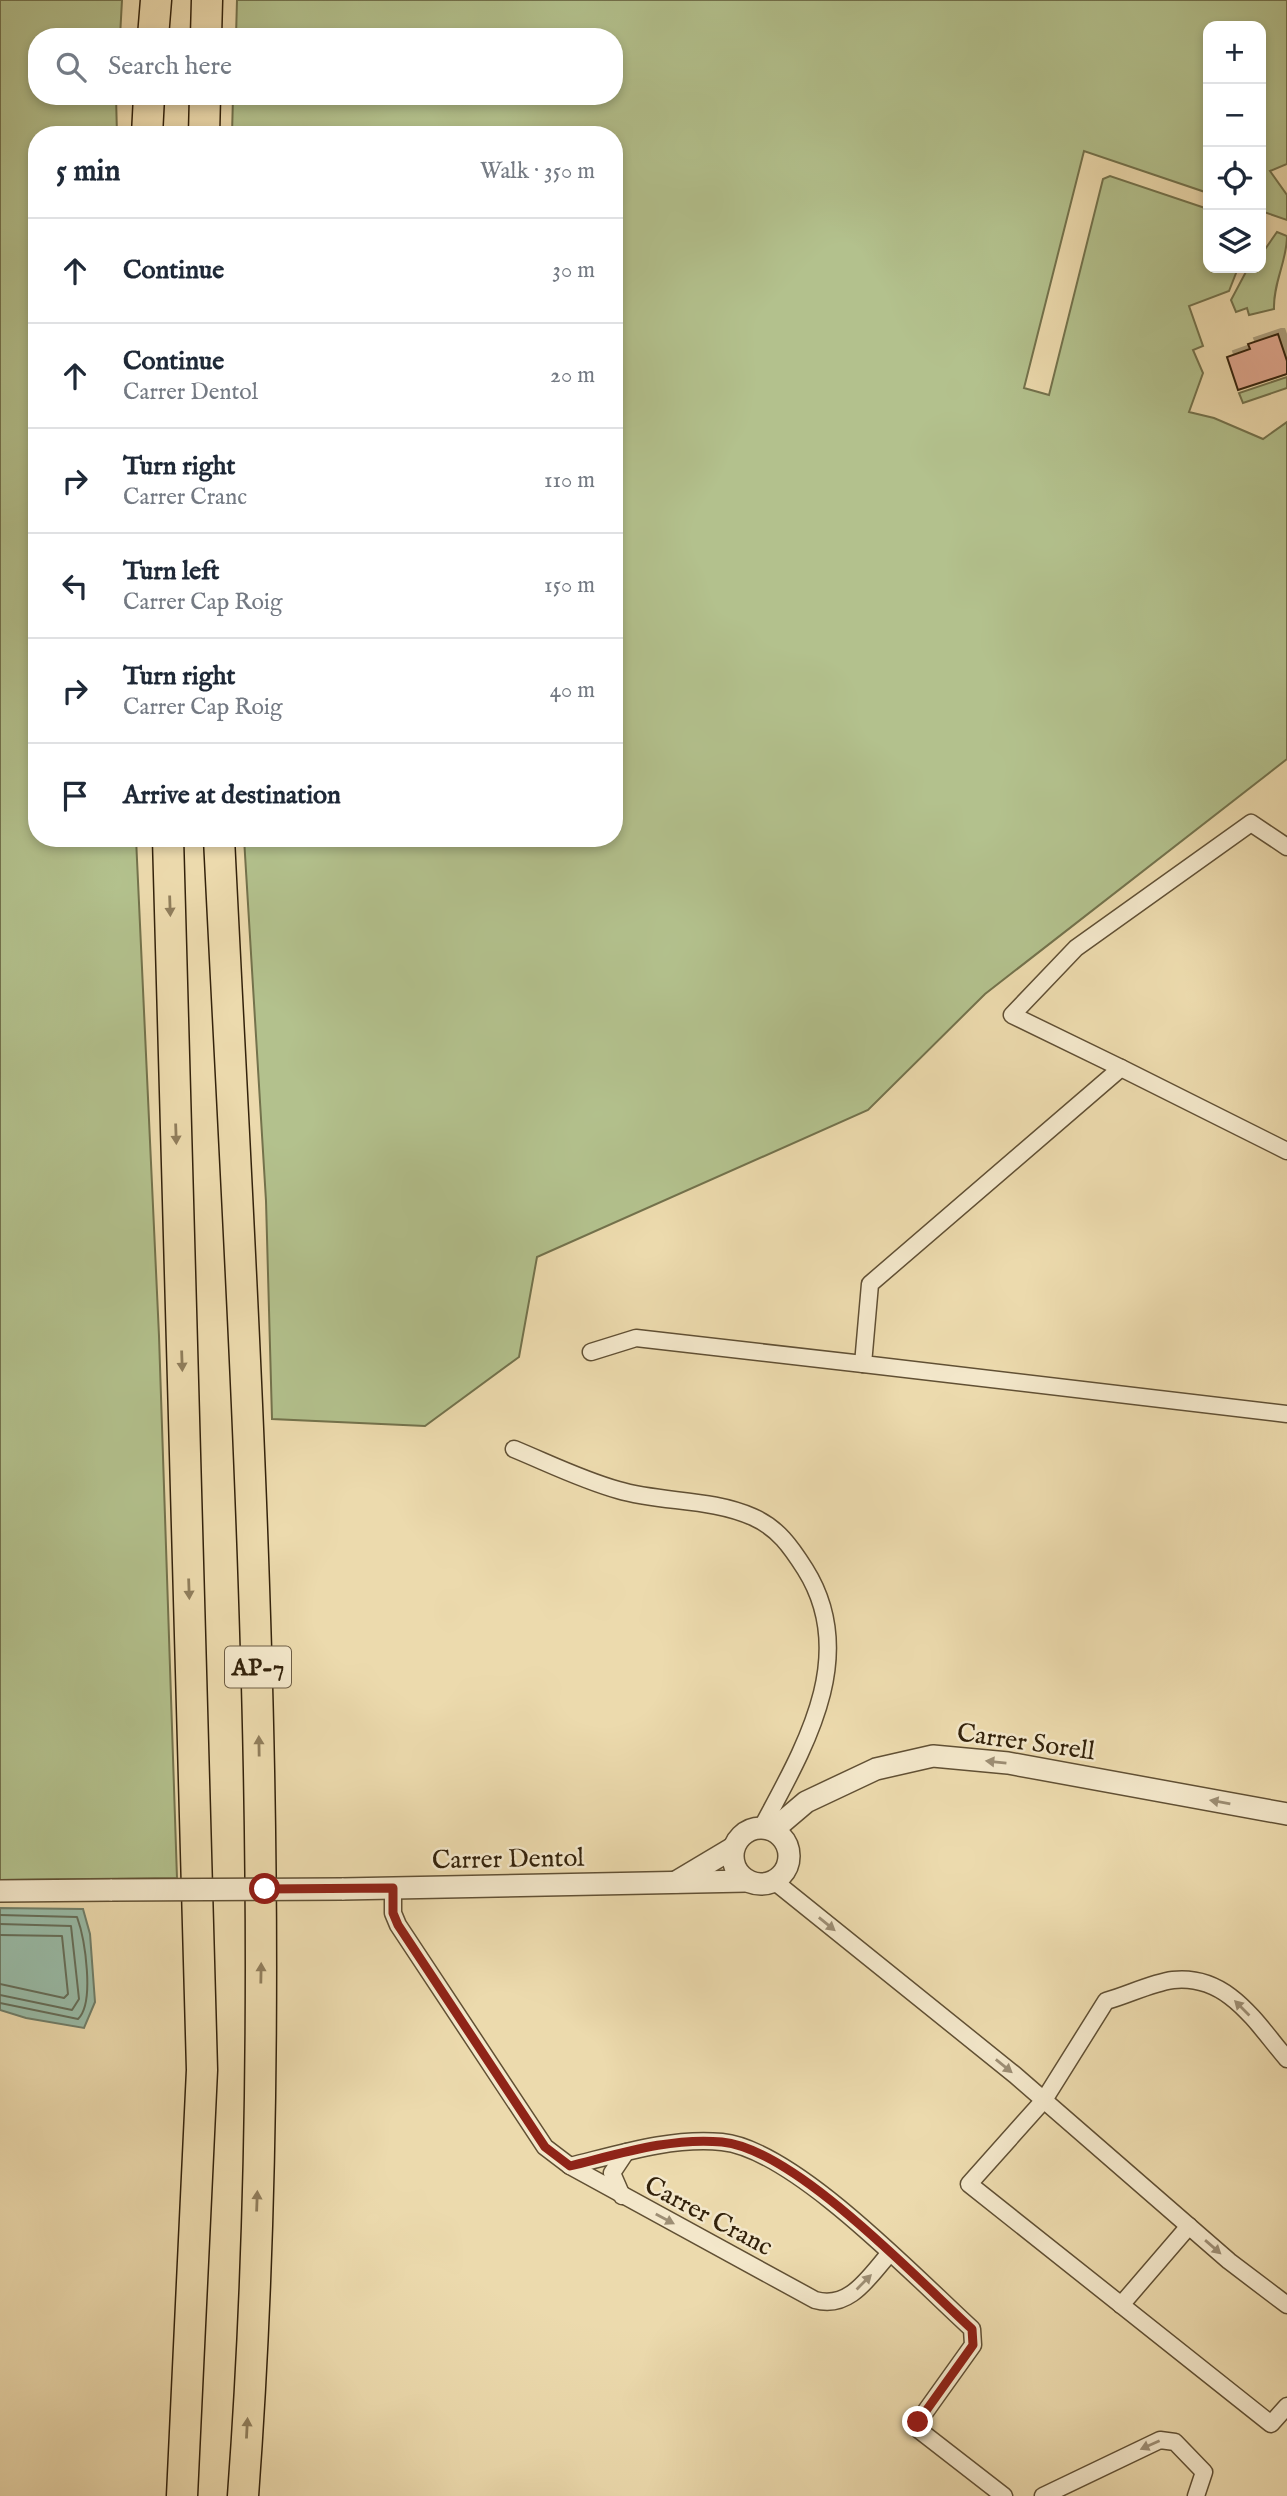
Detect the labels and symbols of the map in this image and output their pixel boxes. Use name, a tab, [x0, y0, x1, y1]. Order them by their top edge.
one-way arrow	[164, 896, 175, 918]
one-way arrow	[170, 1123, 182, 1145]
one-way arrow	[177, 1351, 188, 1373]
one-way arrow	[183, 1578, 194, 1600]
road number: AP-7	[225, 1646, 291, 1688]
street label: Carrer Sorell	[955, 1716, 1098, 1769]
one-way arrow	[254, 1734, 265, 1756]
one-way arrow	[985, 1756, 1007, 1767]
one-way arrow	[1209, 1796, 1231, 1807]
street label: Carrer Dentol	[431, 1842, 585, 1877]
route start	[249, 1873, 280, 1904]
one-way arrow	[817, 1916, 835, 1931]
one-way arrow	[256, 1962, 267, 1984]
one-way arrow	[1234, 1999, 1251, 2016]
one-way arrow	[994, 2059, 1012, 2074]
street label: Carrer Cranc	[639, 2169, 778, 2264]
one-way arrow	[252, 2189, 263, 2211]
one-way arrow	[655, 2213, 675, 2225]
one-way arrow	[1204, 2239, 1222, 2255]
one-way arrow	[855, 2273, 872, 2290]
route end	[902, 2406, 933, 2437]
one-way arrow	[241, 2417, 252, 2439]
one-way arrow	[1140, 2439, 1160, 2451]

